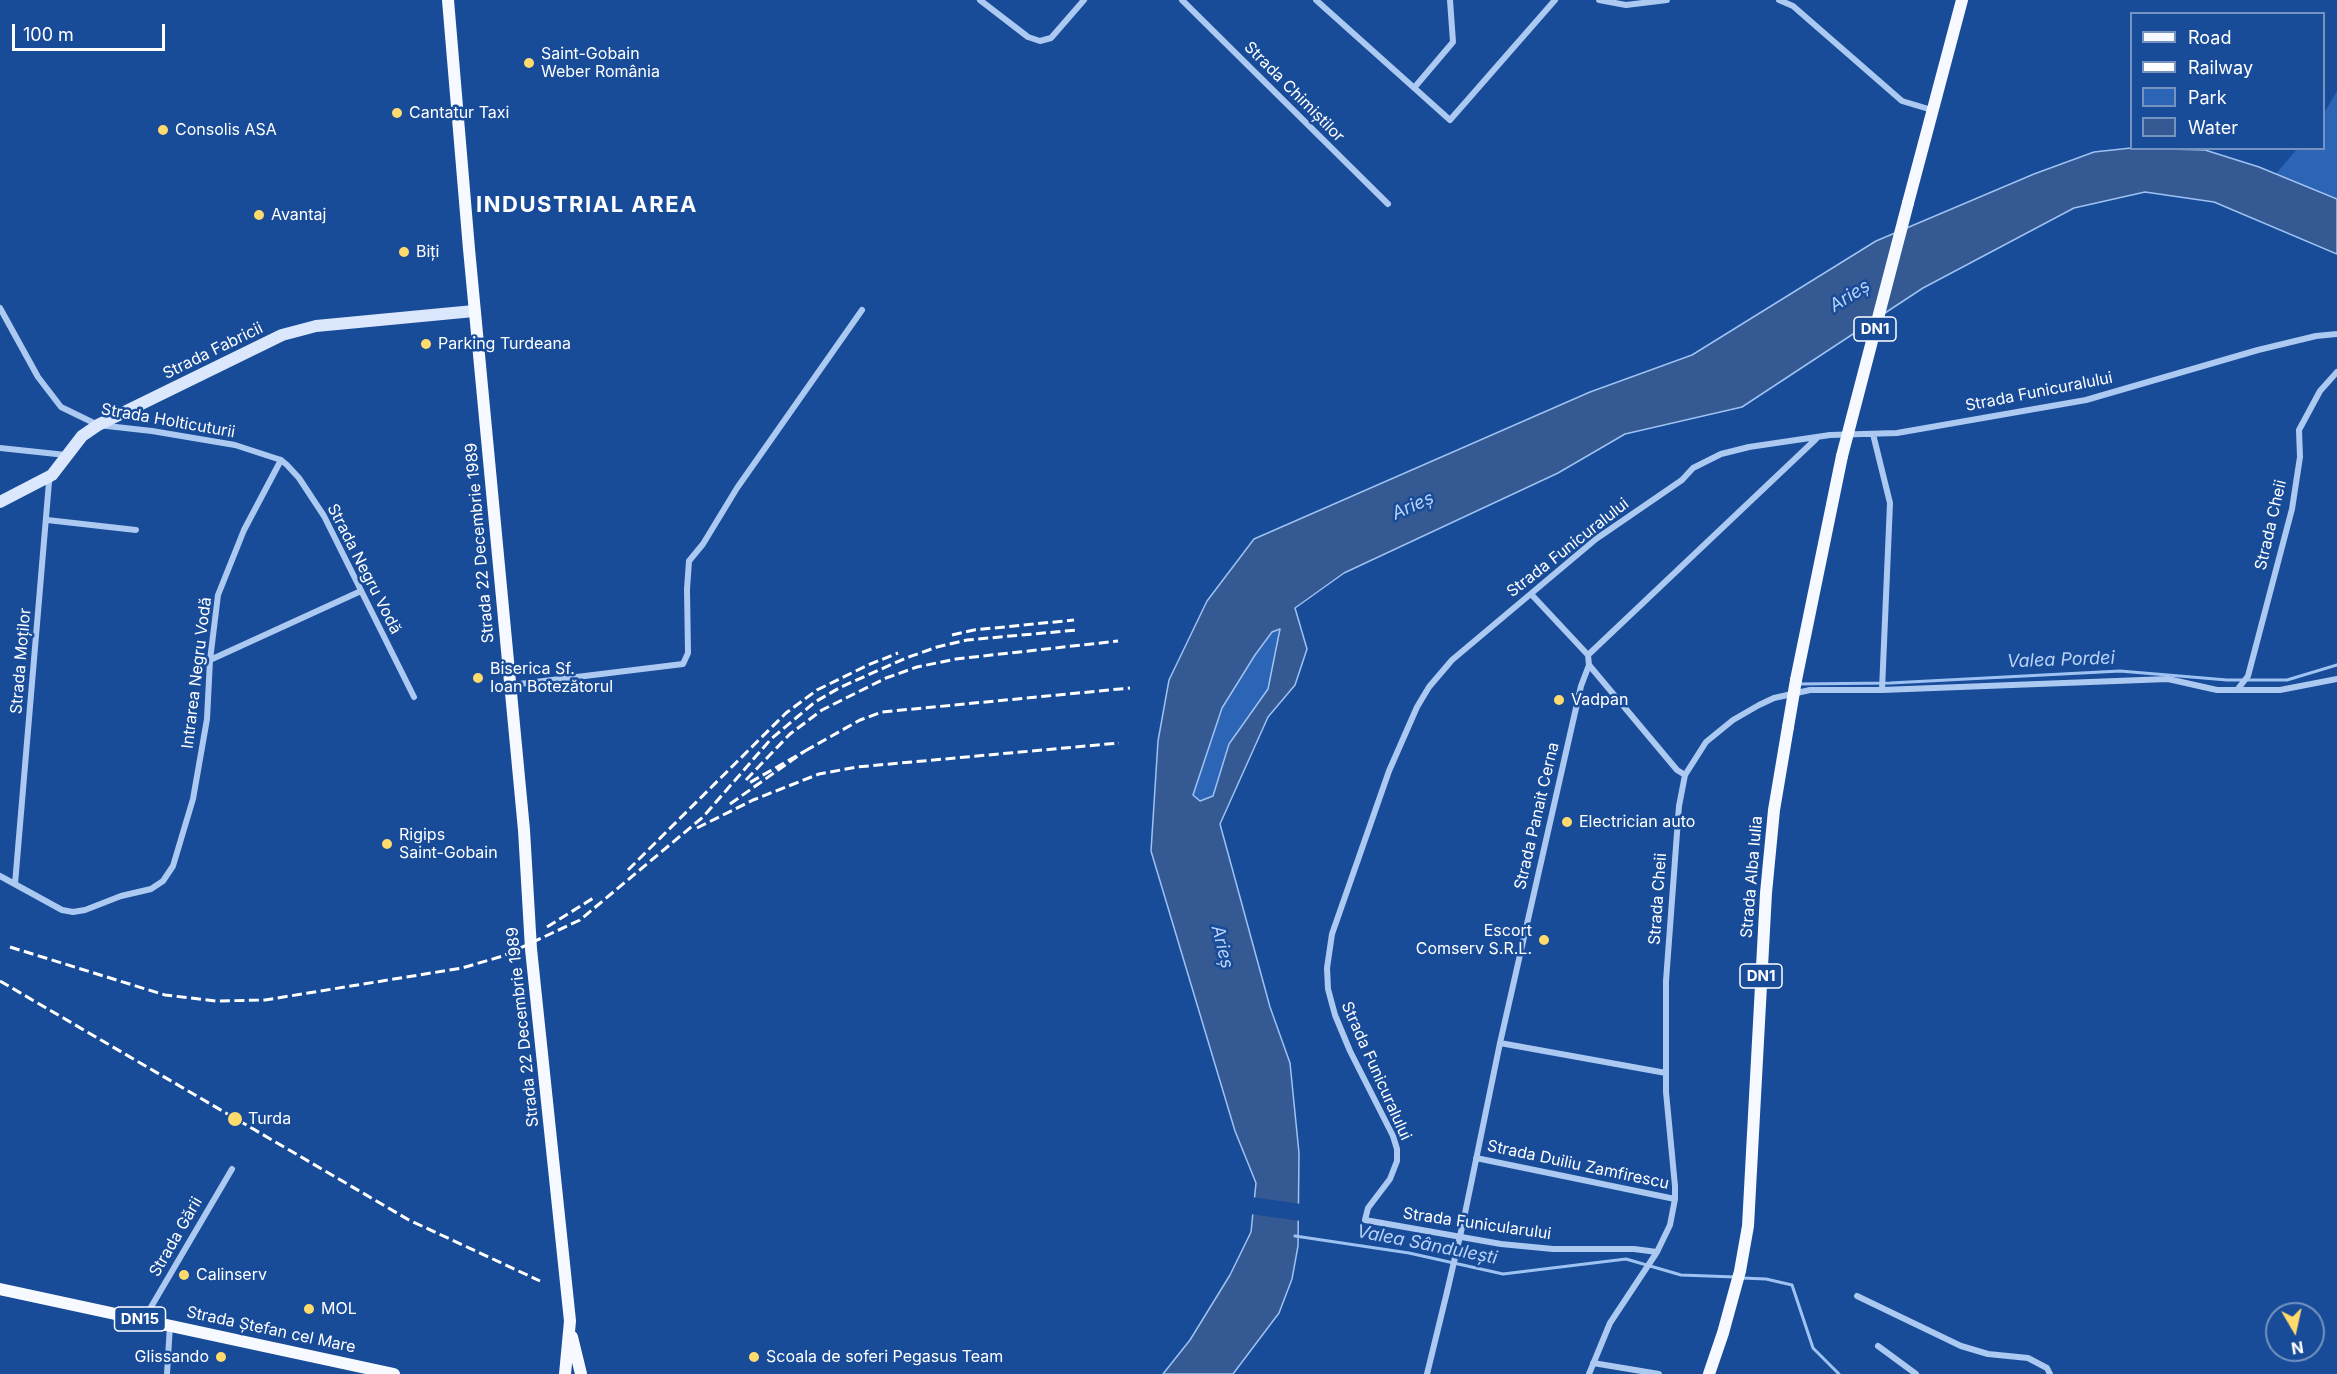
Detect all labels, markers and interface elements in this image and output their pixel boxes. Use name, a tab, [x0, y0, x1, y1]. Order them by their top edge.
scale bar	[15, 12, 168, 50]
legend	[2130, 12, 2325, 150]
text: 100 m	[23, 24, 74, 45]
text: Road	[2188, 27, 2231, 48]
street label: Strada Chimiștilor	[1240, 38, 1348, 146]
place label: Saint-Gobain Weber România	[541, 44, 660, 82]
marker: Saint-Gobain Weber România	[522, 56, 536, 70]
text: Railway	[2188, 57, 2253, 78]
text: Park	[2188, 87, 2227, 108]
place label: Cantatur Taxi	[409, 103, 509, 123]
marker: Cantatur Taxi	[390, 106, 404, 120]
text: Water	[2188, 117, 2238, 138]
place label: Consolis ASA	[175, 120, 277, 140]
marker: Consolis ASA	[156, 123, 170, 137]
district label: INDUSTRIAL AREA	[476, 192, 698, 218]
place label: Avantaj	[271, 205, 326, 225]
marker: Avantaj	[252, 208, 266, 222]
place label: Biți	[416, 242, 439, 262]
marker: Biți	[397, 245, 411, 259]
water label: Arieș	[1826, 275, 1874, 317]
road number: DN1	[1854, 317, 1896, 341]
street label: Strada Fabricii	[160, 319, 266, 383]
place label: Parking Turdeana	[438, 334, 571, 354]
marker: Parking Turdeana	[419, 337, 433, 351]
street label: Strada Funicuralului	[1964, 368, 2114, 416]
street label: Strada Holticuturii	[99, 400, 237, 442]
street label: Strada 22 Decembrie 1989	[462, 442, 498, 644]
street label: Strada Cheii	[2251, 478, 2291, 572]
water label: Arieș	[1389, 487, 1437, 525]
street label: Strada Funicuralului	[1503, 494, 1633, 602]
street label: Strada Negru Vodă	[323, 501, 405, 637]
street label: Intrarea Negru Vodă	[178, 596, 216, 750]
street label: Strada Moților	[7, 607, 35, 715]
water label: Valea Pordei	[2007, 647, 2115, 673]
place label: Biserica Sf. Ioan Botezătorul	[490, 659, 613, 697]
marker: Biserica Sf. Ioan Botezătorul	[471, 671, 485, 685]
place label: Vadpan	[1571, 690, 1628, 710]
marker: Vadpan	[1552, 693, 1566, 707]
street label: Strada Panait Cerna	[1511, 740, 1563, 892]
place label: Electrician auto	[1579, 812, 1695, 832]
marker: Electrician auto	[1560, 815, 1574, 829]
street label: Strada Alba Iulia	[1737, 815, 1767, 939]
place label: Rigips Saint-Gobain	[399, 825, 498, 863]
marker: Rigips Saint-Gobain	[380, 837, 394, 851]
street label: Strada Cheii	[1645, 852, 1671, 946]
place label: Escort Comserv S.R.L.	[1416, 921, 1532, 959]
water label: Arieș	[1206, 923, 1238, 971]
street label: Strada 22 Decembrie 1989	[503, 926, 543, 1128]
marker: Escort Comserv S.R.L.	[1537, 933, 1551, 947]
road number: DN1	[1740, 964, 1782, 988]
street label: Strada Funicuralului	[1337, 999, 1415, 1143]
place label: Turda	[248, 1109, 291, 1129]
marker: Turda	[226, 1110, 244, 1128]
street label: Strada Duiliu Zamfirescu	[1485, 1136, 1671, 1194]
street label: Strada Gării	[146, 1194, 206, 1280]
street label: Strada Funicularului	[1402, 1204, 1552, 1244]
water label: Valea Sândulești	[1355, 1221, 1499, 1269]
place label: Calinserv	[196, 1265, 267, 1285]
marker: Calinserv	[177, 1268, 191, 1282]
place label: MOL	[321, 1299, 357, 1319]
marker: MOL	[302, 1302, 316, 1316]
north arrow	[2265, 1302, 2325, 1362]
street label: Strada Ștefan cel Mare	[185, 1303, 357, 1357]
road number: DN15	[114, 1307, 166, 1331]
text: N	[2290, 1337, 2305, 1359]
place label: Glissando	[135, 1347, 209, 1367]
place label: Scoala de soferi Pegasus Team	[766, 1347, 1003, 1367]
marker: Glissando	[214, 1350, 228, 1364]
marker: Scoala de soferi Pegasus Team	[747, 1350, 761, 1364]

